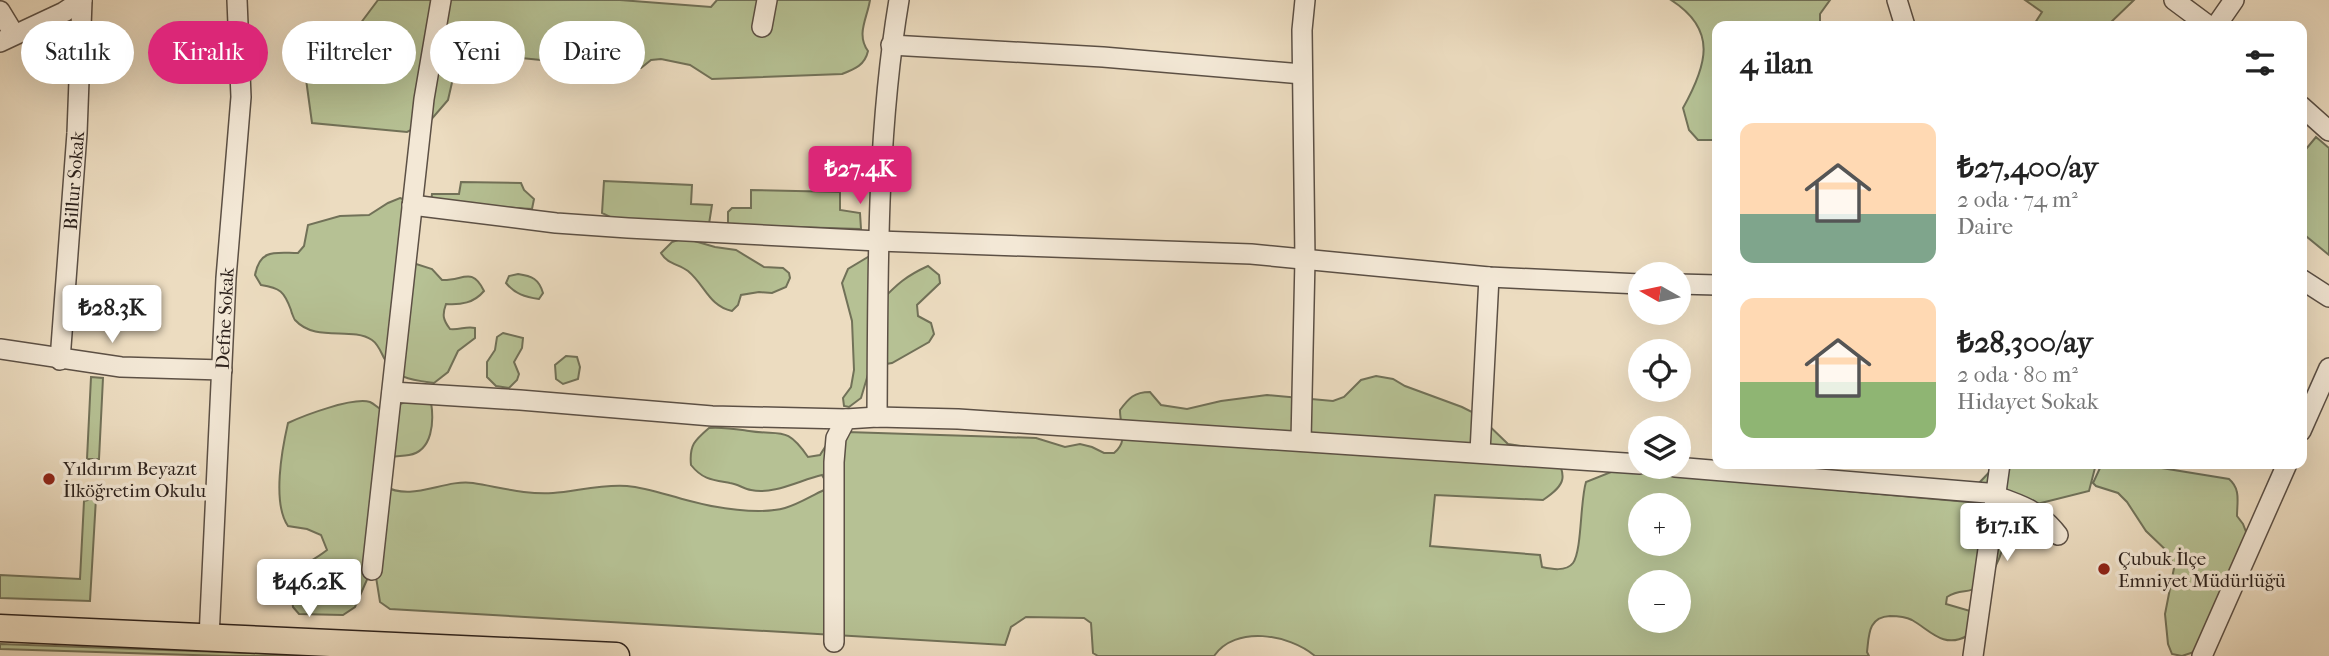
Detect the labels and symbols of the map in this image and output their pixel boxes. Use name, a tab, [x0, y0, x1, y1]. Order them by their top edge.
street label: Billur Sokak	[60, 130, 89, 231]
pin: ₺27.4K	[803, 146, 917, 206]
north arrow	[1628, 262, 1690, 326]
street label: Defne Sokak	[212, 266, 239, 370]
pin: ₺28.3K	[55, 286, 169, 345]
place label: Yıldırım Beyazıt İlköğretim Okulu	[62, 458, 206, 502]
marker: Yıldırım Beyazıt İlköğretim Okulu	[41, 471, 57, 487]
pin: ₺17.1K	[1950, 504, 2064, 563]
place label: Çubuk İlçe Emniyet Müdürlüğü	[2118, 548, 2286, 592]
pin: ₺46.2K	[252, 560, 366, 619]
marker: Çubuk İlçe Emniyet Müdürlüğü	[2096, 561, 2112, 577]

